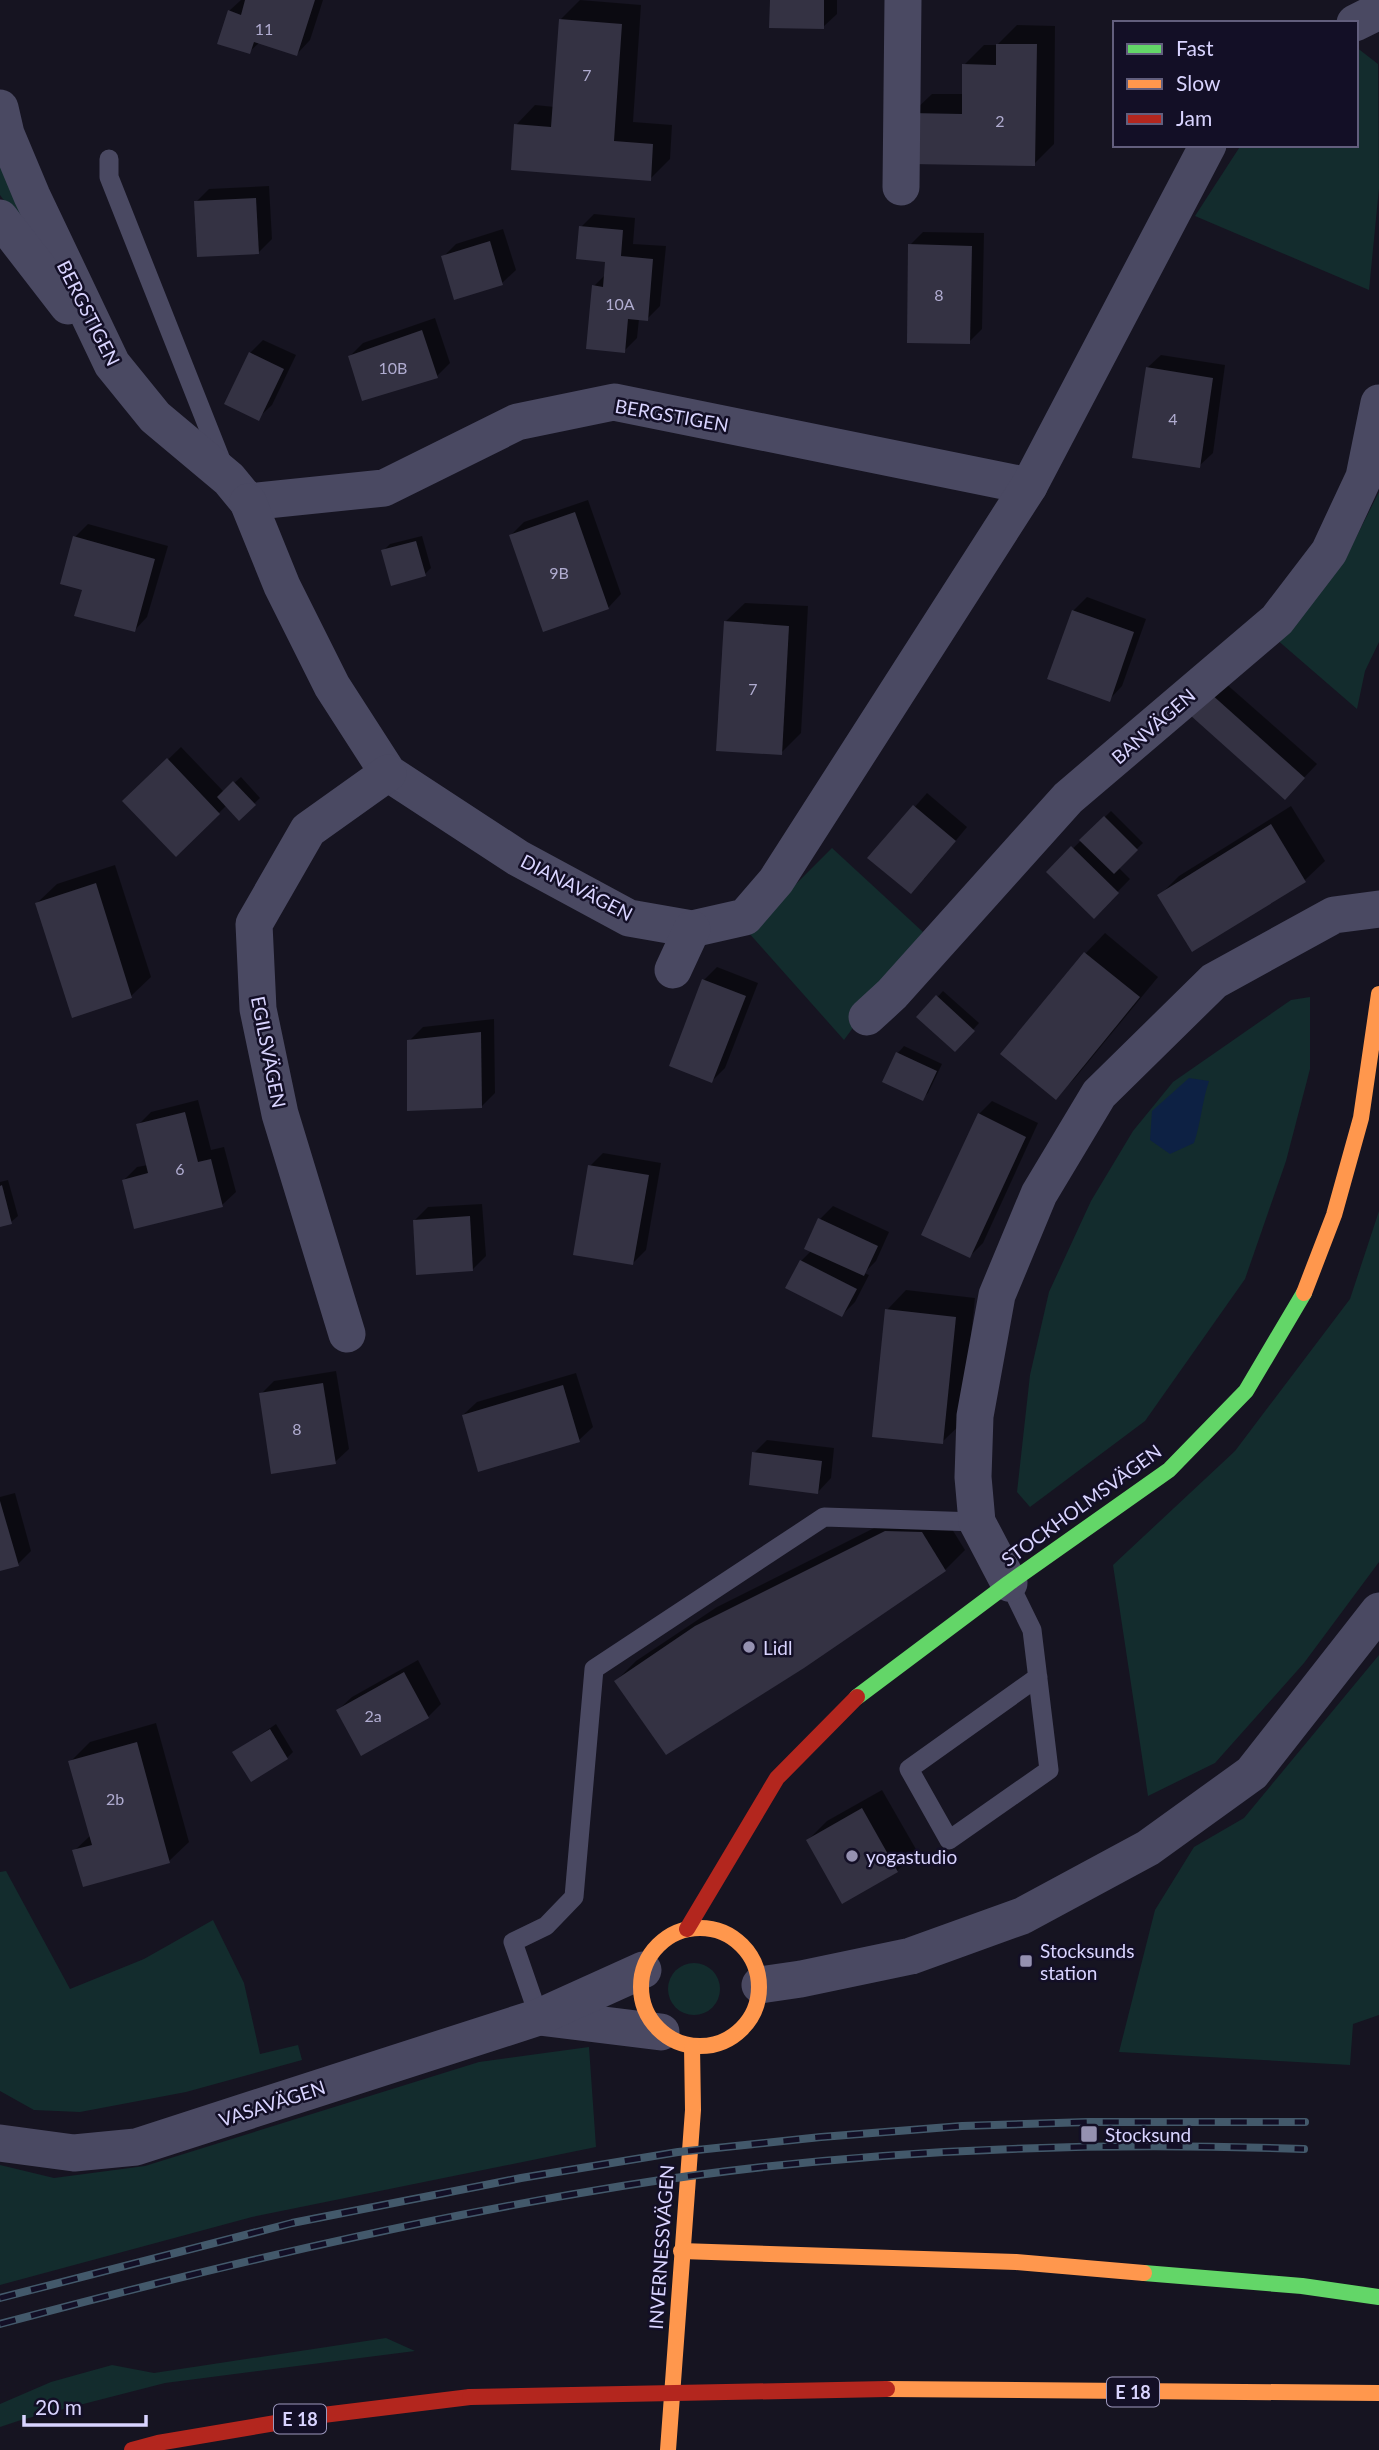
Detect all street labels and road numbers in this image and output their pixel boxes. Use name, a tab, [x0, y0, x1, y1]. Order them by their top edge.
street label: BERGSTIGEN	[53, 256, 125, 370]
street label: BERGSTIGEN	[613, 394, 731, 436]
street label: BANVÄGEN	[1107, 683, 1199, 769]
street label: DIANAVÄGEN	[517, 849, 637, 925]
street label: EGILSVÄGEN	[247, 994, 291, 1110]
street label: STOCKHOLMSVÄGEN	[996, 1439, 1166, 1571]
street label: VASAVÄGEN	[216, 2075, 328, 2131]
street label: INVERNESSVÄGEN	[644, 2164, 678, 2330]
road number: E 18	[1107, 2378, 1159, 2406]
road number: E 18	[274, 2404, 326, 2434]

